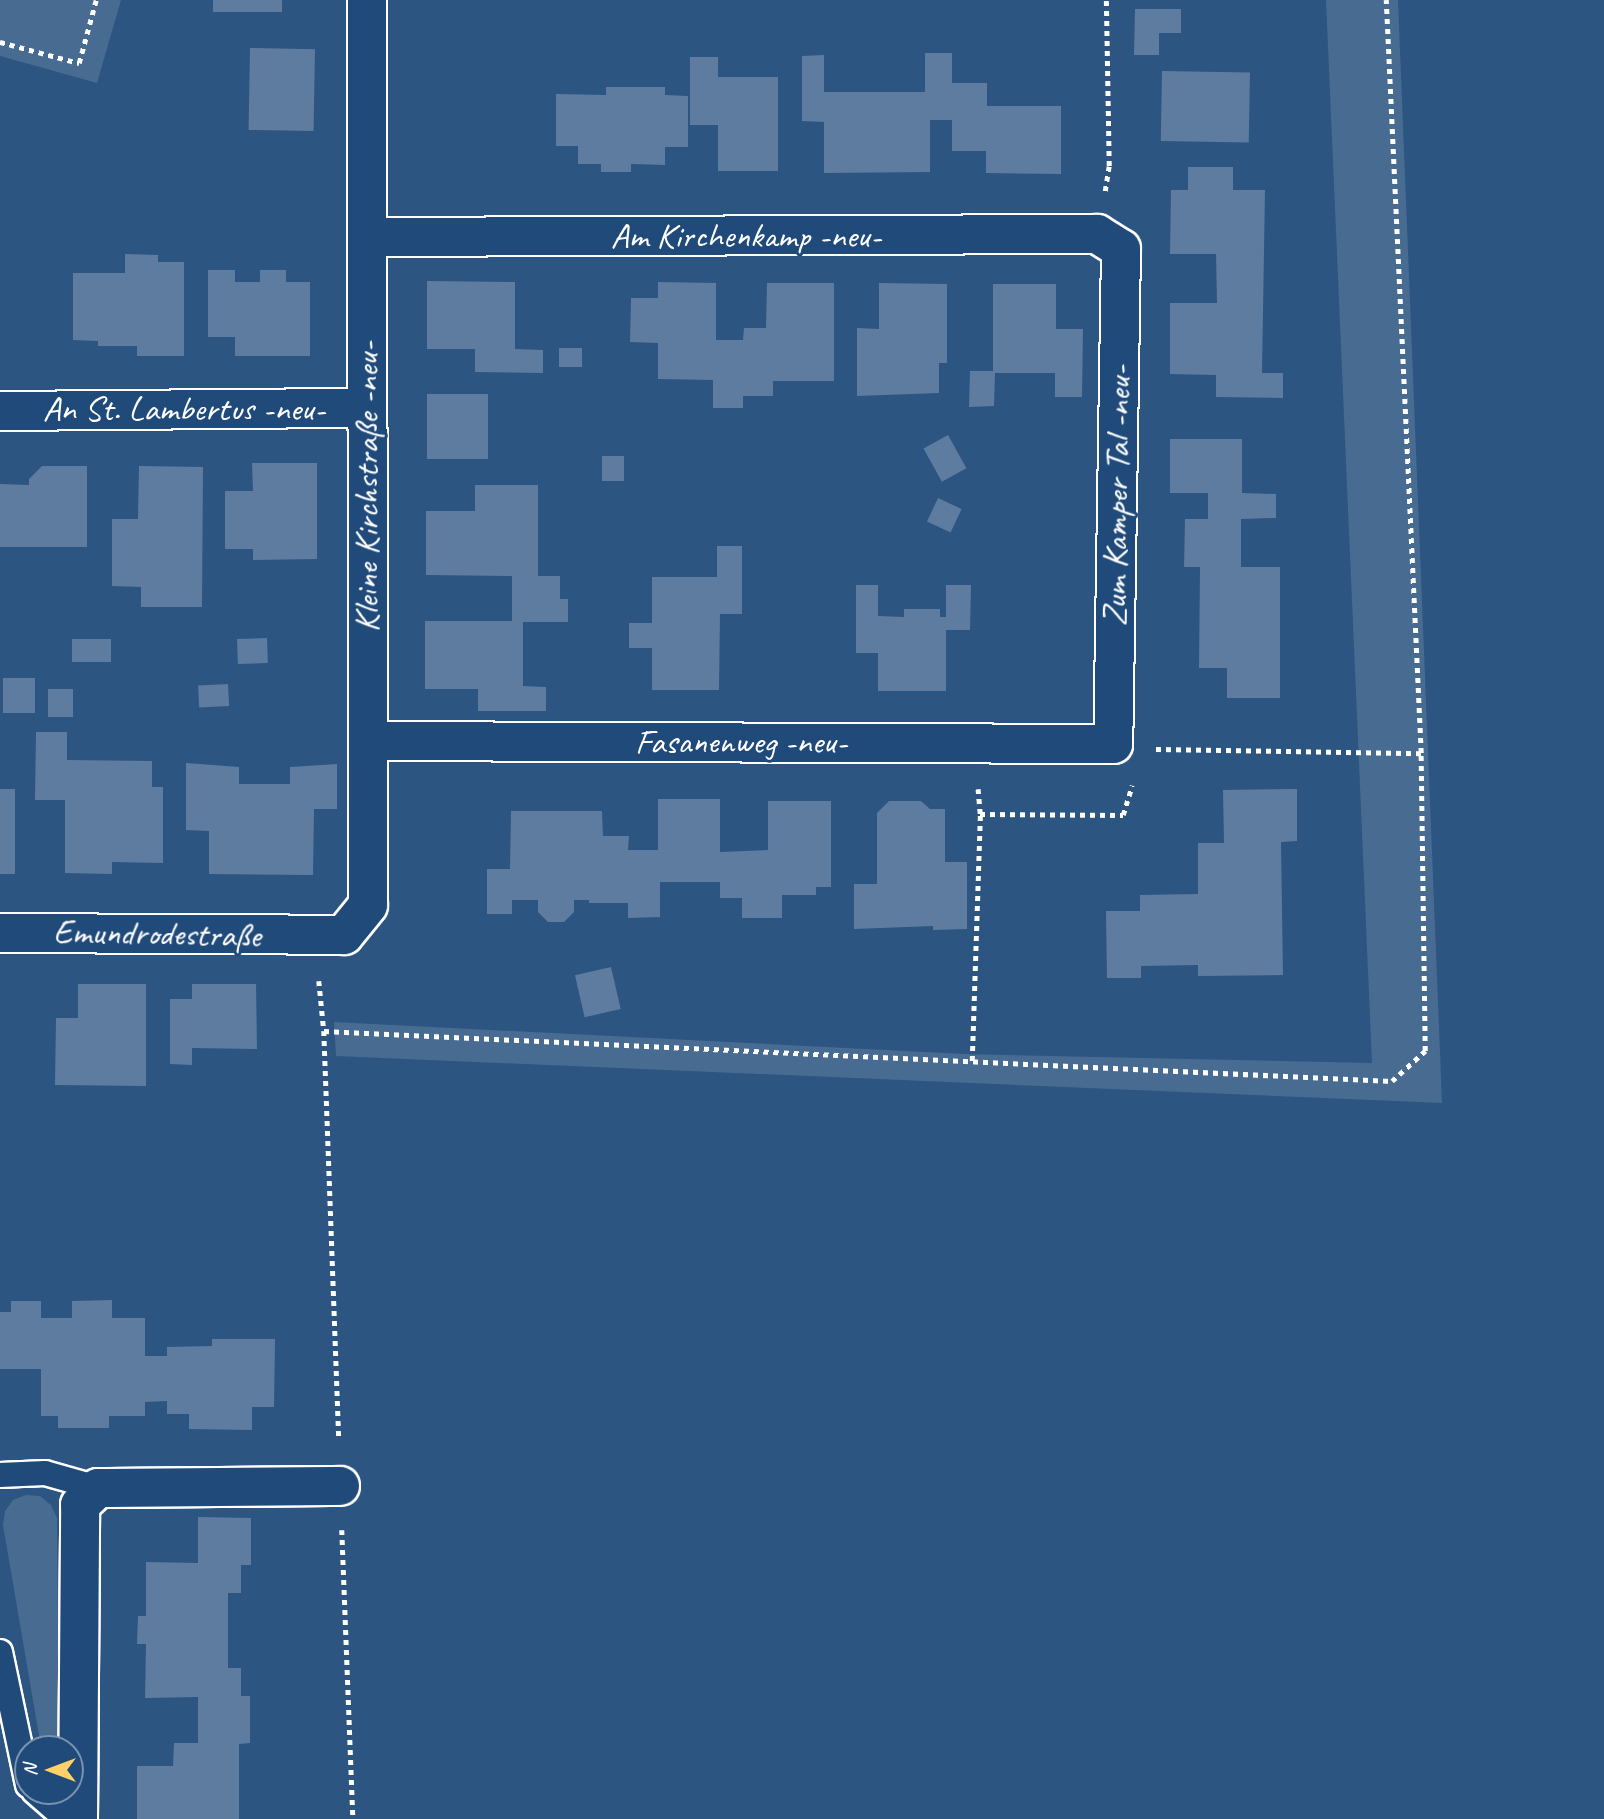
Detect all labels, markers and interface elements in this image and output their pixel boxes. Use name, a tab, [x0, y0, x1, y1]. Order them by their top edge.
street label: Am Kirchenkamp -neu-	[611, 215, 881, 257]
street label: Kleine Kirchstraße -neu-	[346, 342, 388, 632]
street label: Zum Kamper Tal -neu-	[1094, 366, 1140, 626]
street label: An St. Lambertus -neu-	[43, 388, 325, 430]
street label: Fasanenweg -neu-	[635, 721, 847, 763]
street label: Emundrodestraße	[53, 911, 261, 957]
north arrow	[14, 1735, 84, 1805]
text: N	[18, 1764, 42, 1776]

